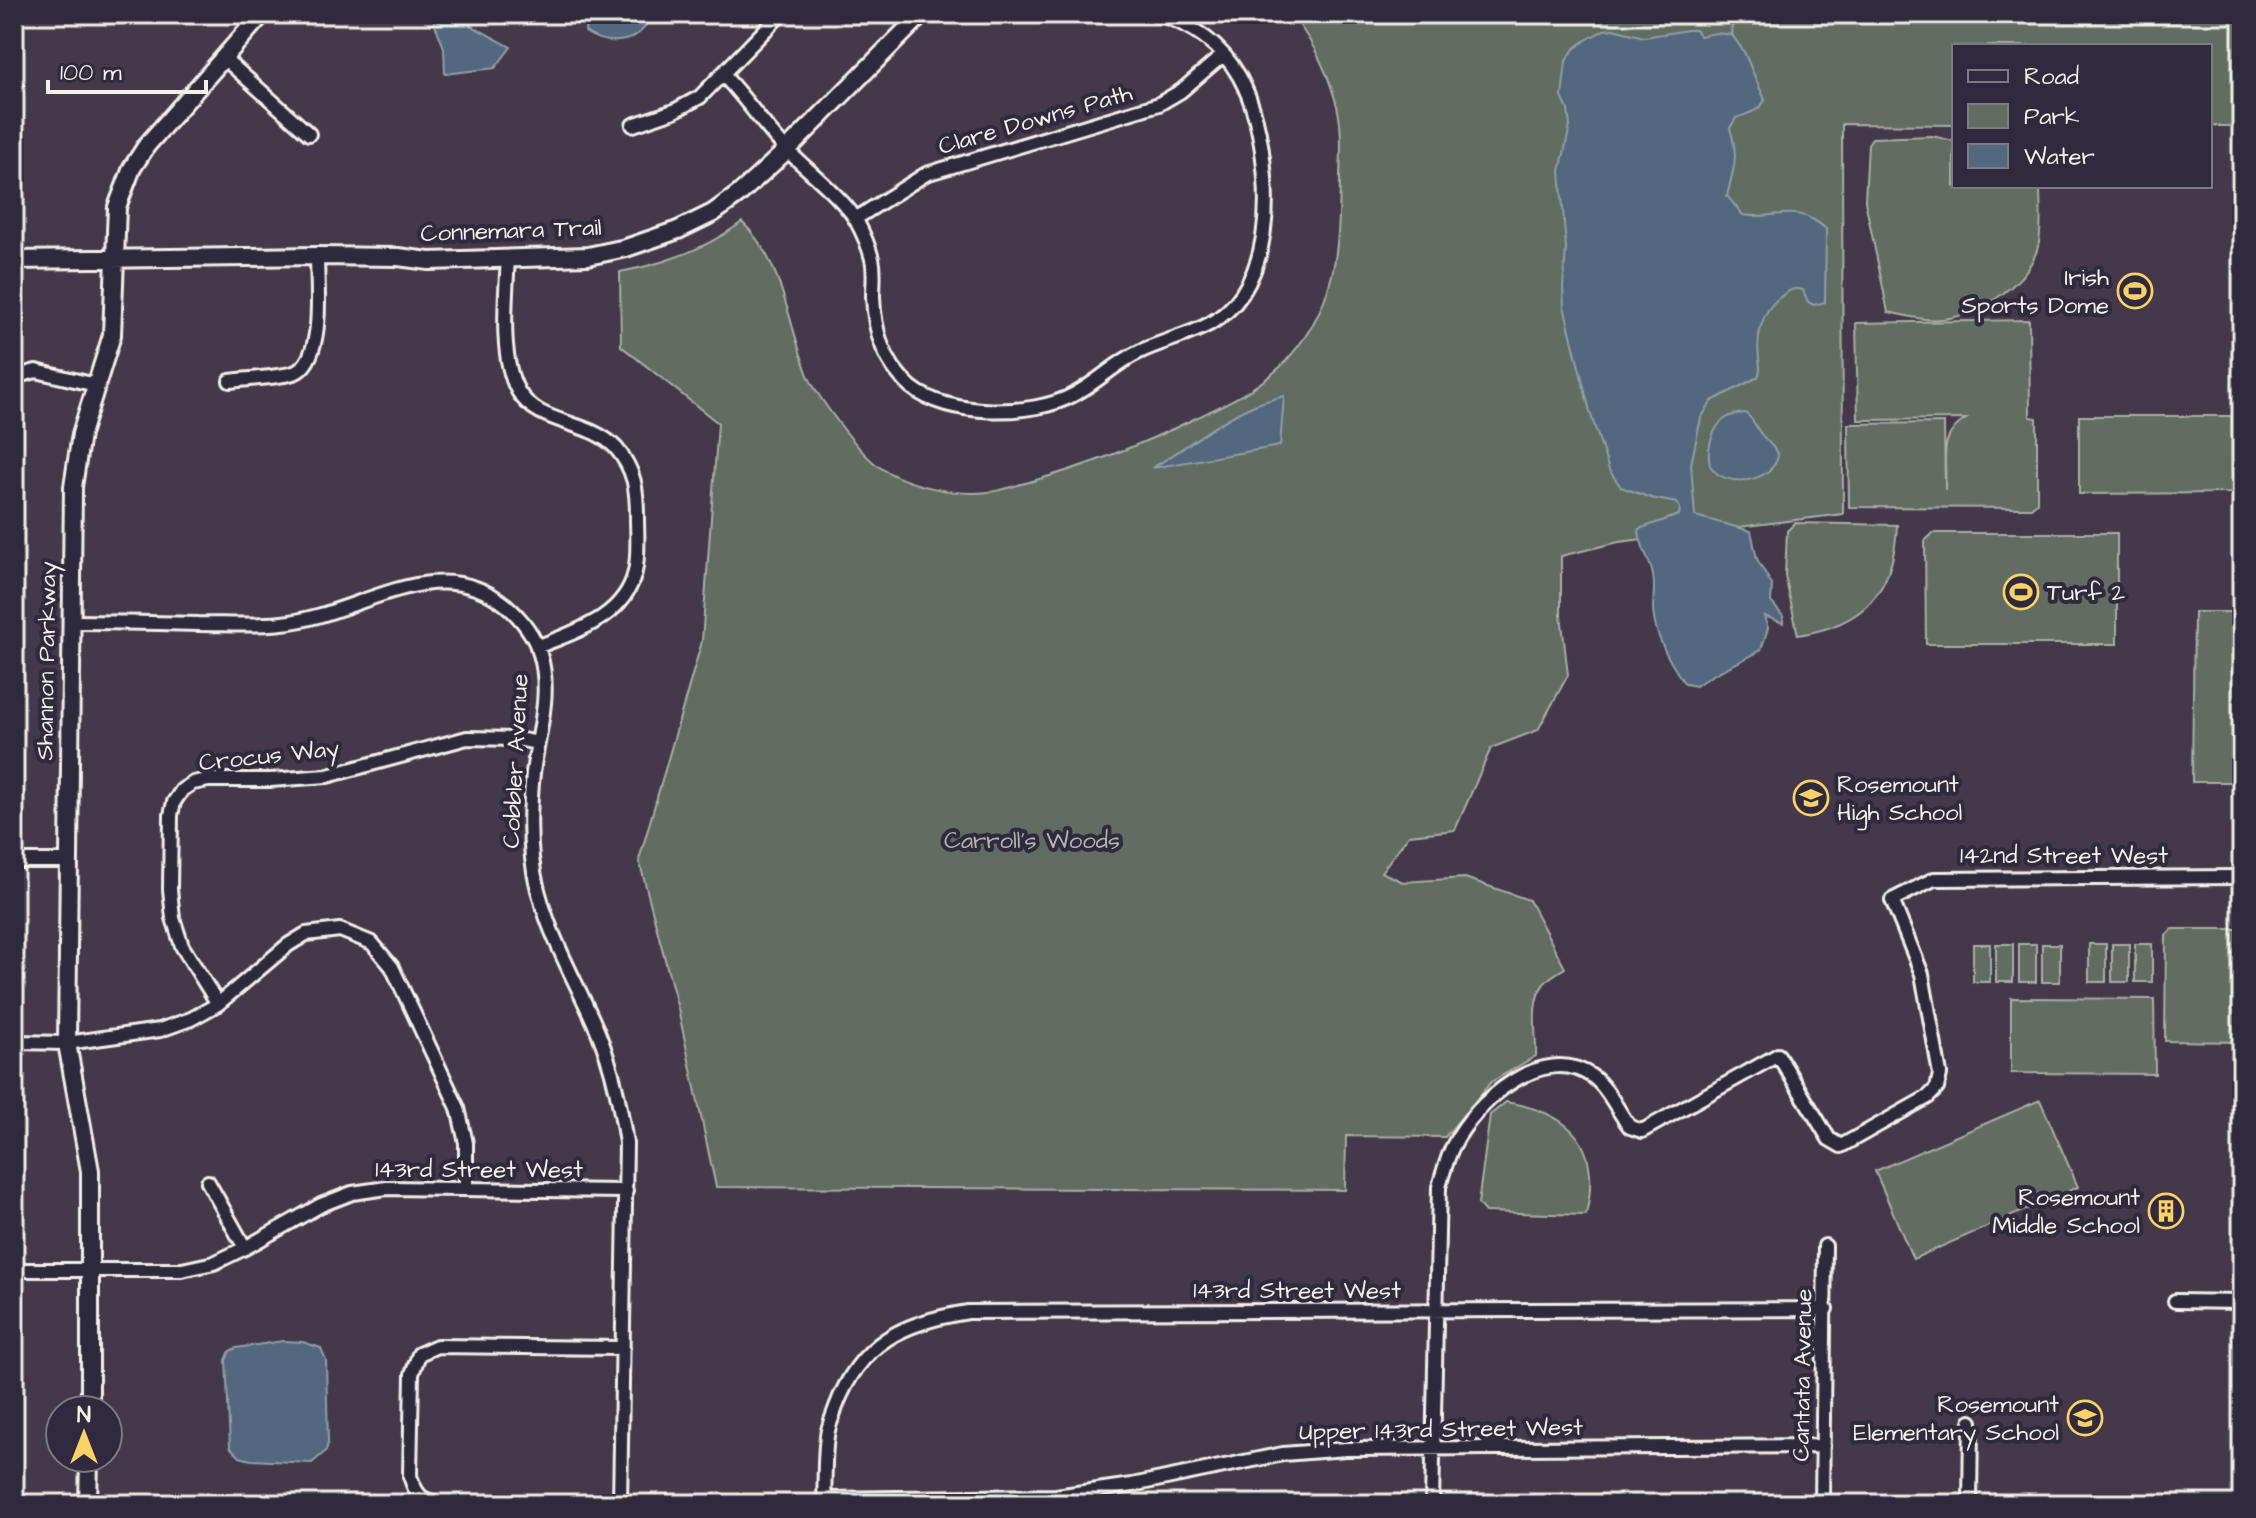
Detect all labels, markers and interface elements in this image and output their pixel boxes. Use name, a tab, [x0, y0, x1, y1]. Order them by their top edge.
scale bar	[48, 44, 206, 94]
legend	[1952, 44, 2212, 188]
text: 100 m	[60, 56, 122, 90]
text: Road	[2024, 60, 2079, 94]
street label: Clare Downs Path	[934, 76, 1136, 164]
text: Park	[2024, 100, 2080, 134]
text: Water	[2024, 140, 2095, 174]
street label: Connemara Trail	[420, 211, 602, 251]
place label: Irish Sports Dome	[1961, 261, 2109, 323]
sports icon: Irish Sports Dome	[2116, 272, 2154, 310]
street label: Shannon Parkway	[28, 561, 67, 761]
sports icon: Turf 2	[2002, 573, 2040, 611]
place label: Turf 2	[2047, 576, 2125, 610]
street label: Cobbler Avenue	[494, 673, 538, 849]
street label: Crocus Way	[197, 732, 341, 781]
place label: Rosemount High School	[1837, 768, 1962, 831]
school or university icon: Rosemount High School	[1792, 779, 1830, 817]
park label: Carroll's Woods	[944, 824, 1120, 858]
street label: 142nd Street West	[1960, 839, 2168, 873]
street label: 143rd Street West	[375, 1153, 583, 1187]
place label: Rosemount Middle School	[1992, 1181, 2140, 1243]
building icon: Rosemount Middle School	[2147, 1192, 2185, 1230]
street label: 143rd Street West	[1193, 1274, 1401, 1308]
street label: Cantata Avenue	[1784, 1288, 1822, 1462]
place label: Rosemount Elementary School	[1853, 1388, 2059, 1451]
north arrow	[44, 1394, 124, 1474]
school or university icon: Rosemount Elementary School	[2066, 1399, 2104, 1437]
text: N	[77, 1400, 91, 1431]
street label: Upper 143rd Street West	[1299, 1411, 1583, 1449]

